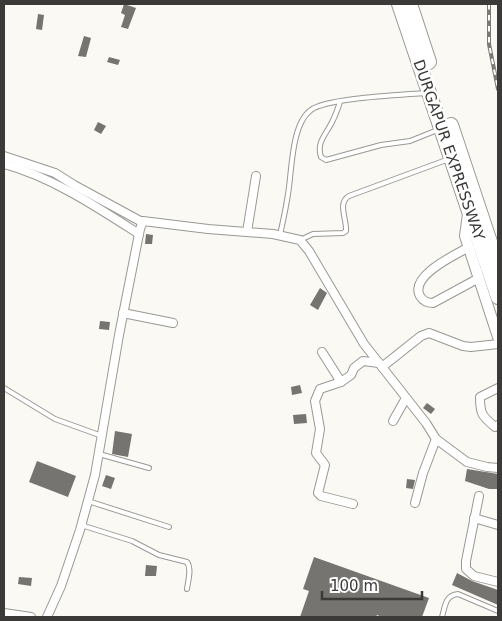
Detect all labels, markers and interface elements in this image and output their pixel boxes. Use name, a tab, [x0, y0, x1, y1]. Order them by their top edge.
street label: DURGAPUR EXPRESSWAY	[410, 57, 489, 244]
scale bar	[322, 568, 422, 600]
text: 100 m	[330, 577, 378, 595]

